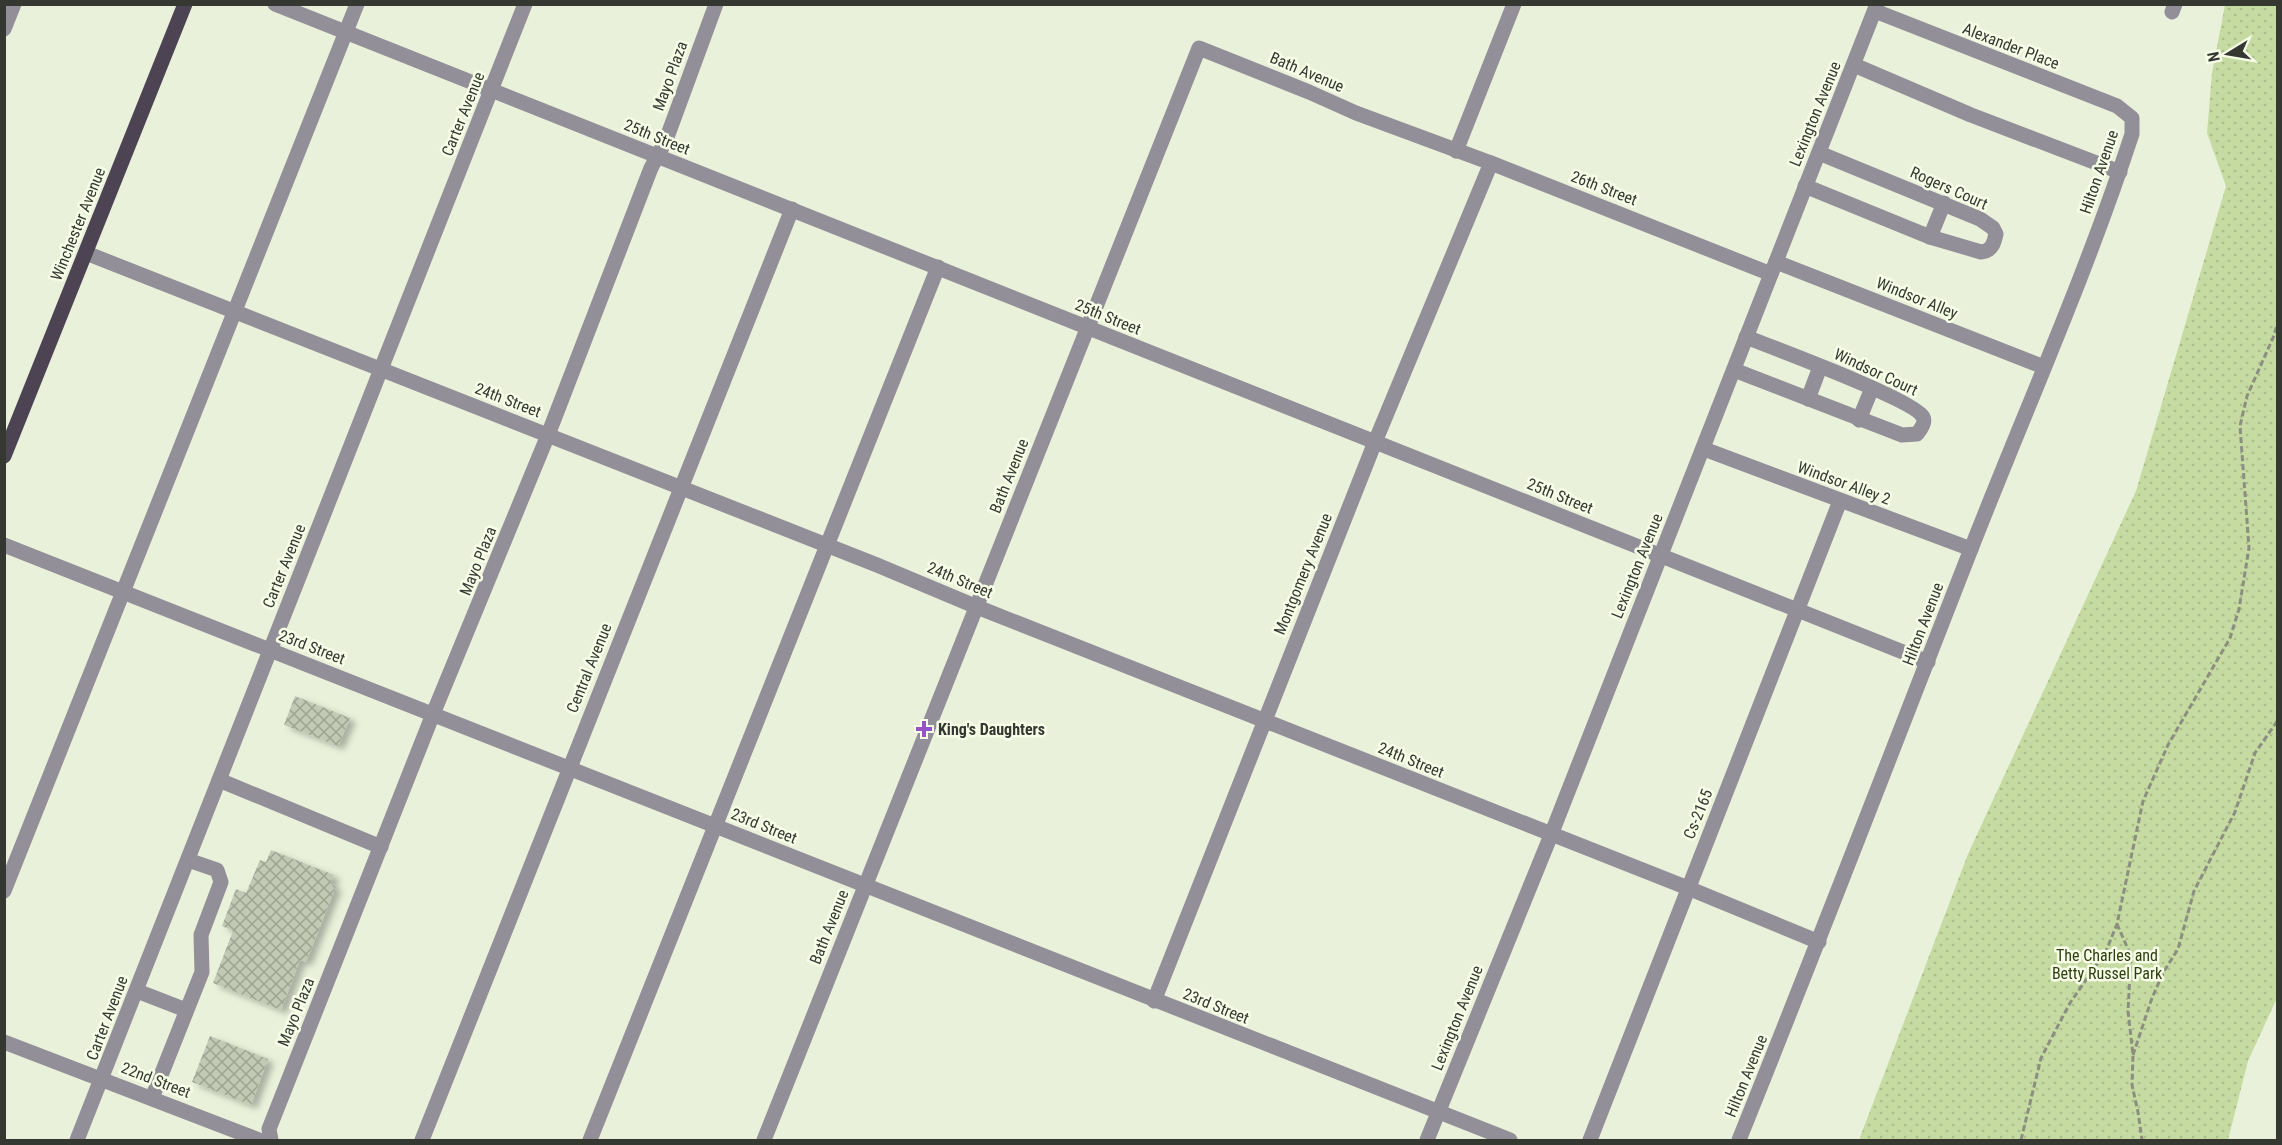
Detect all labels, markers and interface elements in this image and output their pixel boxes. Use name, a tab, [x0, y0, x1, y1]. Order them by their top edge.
street label: Alexander Place	[1960, 19, 2062, 73]
north arrow	[2198, 24, 2258, 84]
street label: Mayo Plaza	[649, 39, 691, 113]
street label: Bath Avenue	[1267, 48, 1347, 96]
text: N	[2204, 50, 2224, 63]
street label: Lexington Avenue	[1785, 59, 1845, 169]
street label: Carter Avenue	[438, 69, 488, 159]
street label: 25th Street	[621, 115, 693, 159]
street label: Hilton Avenue	[2076, 128, 2122, 216]
street label: Rogers Court	[1907, 163, 1991, 214]
street label: Winchester Avenue	[47, 165, 109, 283]
street label: 26th Street	[1568, 167, 1640, 209]
street label: Windsor Alley	[1874, 273, 1961, 323]
street label: 25th Street	[1072, 295, 1144, 339]
street label: Windsor Court	[1831, 344, 1921, 400]
street label: 24th Street	[472, 379, 544, 421]
street label: Bath Avenue	[985, 436, 1033, 516]
street label: Windsor Alley 2	[1795, 457, 1893, 509]
street label: 25th Street	[1524, 474, 1596, 518]
street label: Montgomery Avenue	[1270, 510, 1336, 638]
street label: Lexington Avenue	[1607, 511, 1667, 621]
street label: Carter Avenue	[259, 521, 309, 611]
street label: Mayo Plaza	[456, 524, 500, 598]
street label: 24th Street	[924, 558, 996, 602]
street label: Hilton Avenue	[1898, 580, 1948, 668]
street label: Central Avenue	[562, 621, 616, 715]
street label: 23rd Street	[276, 626, 348, 668]
marker: King's Daughters	[915, 720, 933, 738]
place label: King's Daughters	[938, 720, 1045, 739]
street label: 24th Street	[1375, 738, 1447, 782]
street label: Cs-2165	[1679, 786, 1717, 842]
street label: 23rd Street	[728, 804, 800, 848]
street label: Bath Avenue	[805, 887, 853, 967]
park label: The Charles and Betty Russel Park	[2052, 946, 2163, 983]
street label: Lexington Avenue	[1427, 963, 1487, 1073]
street label: Carter Avenue	[82, 973, 132, 1063]
street label: Mayo Plaza	[274, 975, 318, 1049]
street label: 23rd Street	[1180, 984, 1252, 1028]
street label: Hilton Avenue	[1721, 1032, 1771, 1120]
street label: 22nd Street	[119, 1058, 194, 1102]

